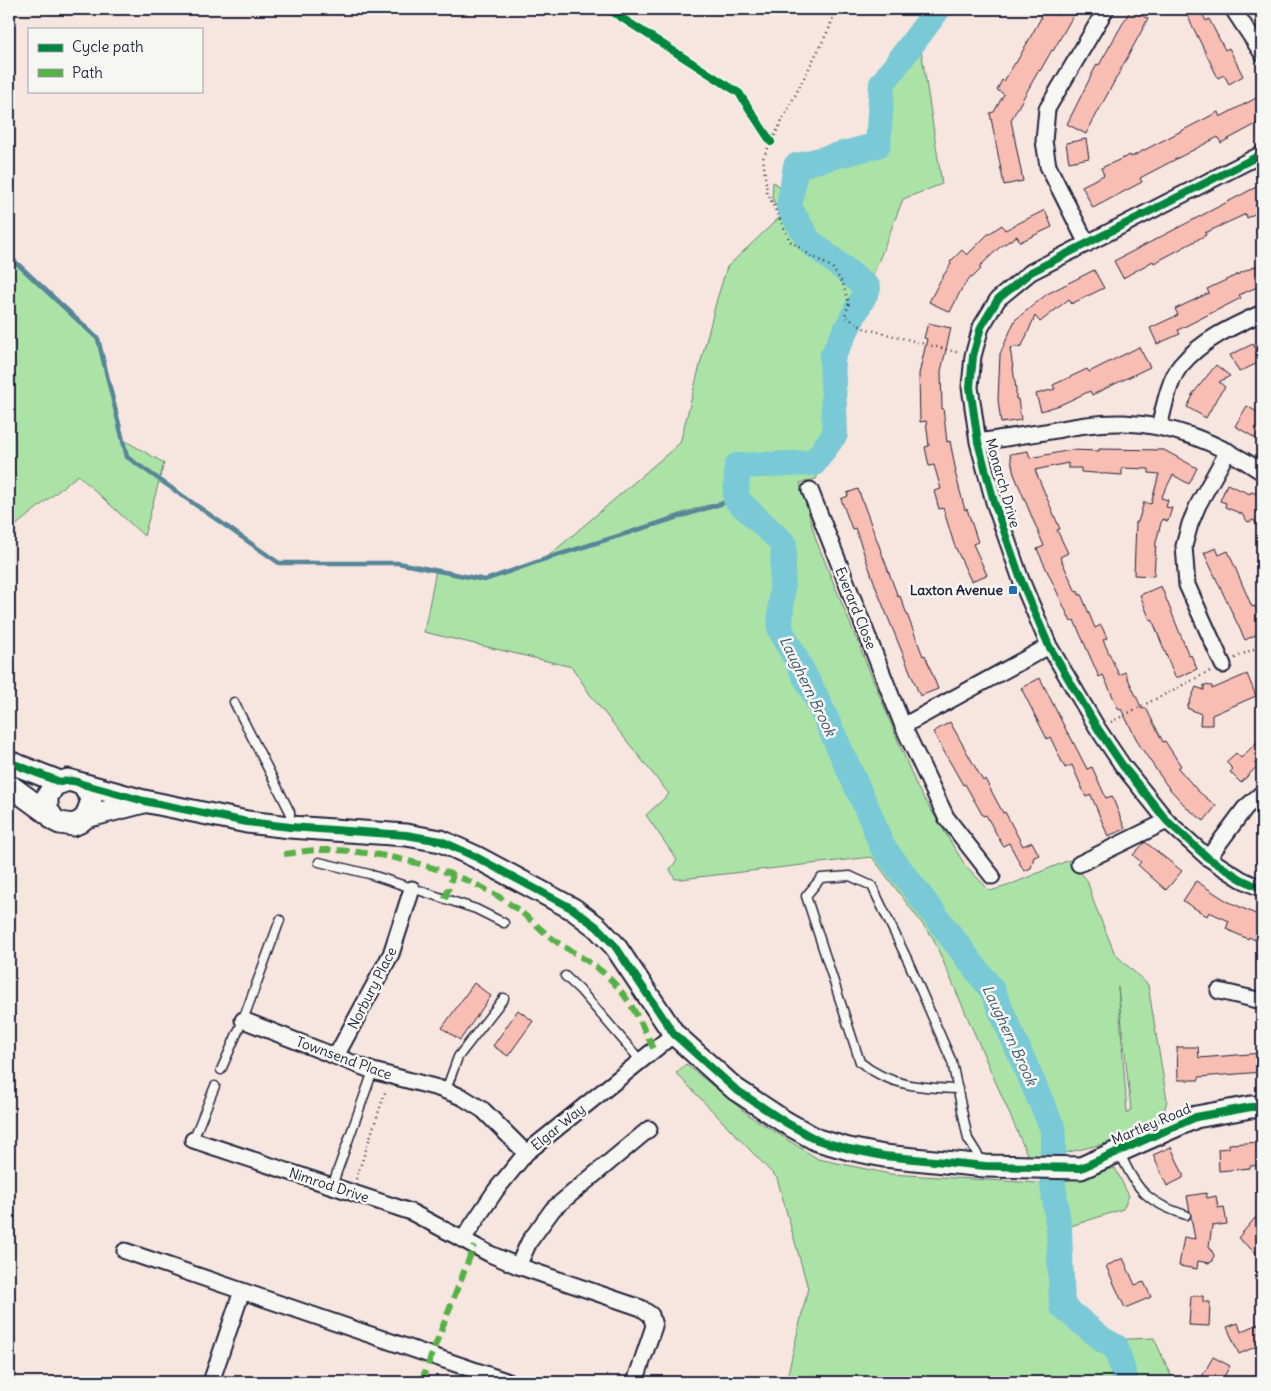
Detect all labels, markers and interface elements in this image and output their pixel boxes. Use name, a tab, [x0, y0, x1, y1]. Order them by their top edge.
legend	[28, 28, 202, 92]
text: Cycle path	[72, 37, 144, 56]
text: Path	[72, 63, 103, 82]
street label: Monarch Drive	[982, 436, 1024, 530]
street label: Everard Close	[831, 564, 881, 652]
place label: Laxton Avenue	[910, 581, 1003, 599]
marker: Laxton Avenue	[1007, 584, 1019, 596]
water label: Laughern Brook	[776, 633, 841, 740]
street label: Norbury Place	[344, 944, 400, 1032]
water label: Laughern Brook	[978, 982, 1042, 1090]
street label: Townsend Place	[294, 1032, 394, 1084]
street label: Martley Road	[1109, 1099, 1193, 1149]
street label: Elgar Way	[527, 1100, 589, 1154]
street label: Nimrod Drive	[287, 1164, 371, 1206]

